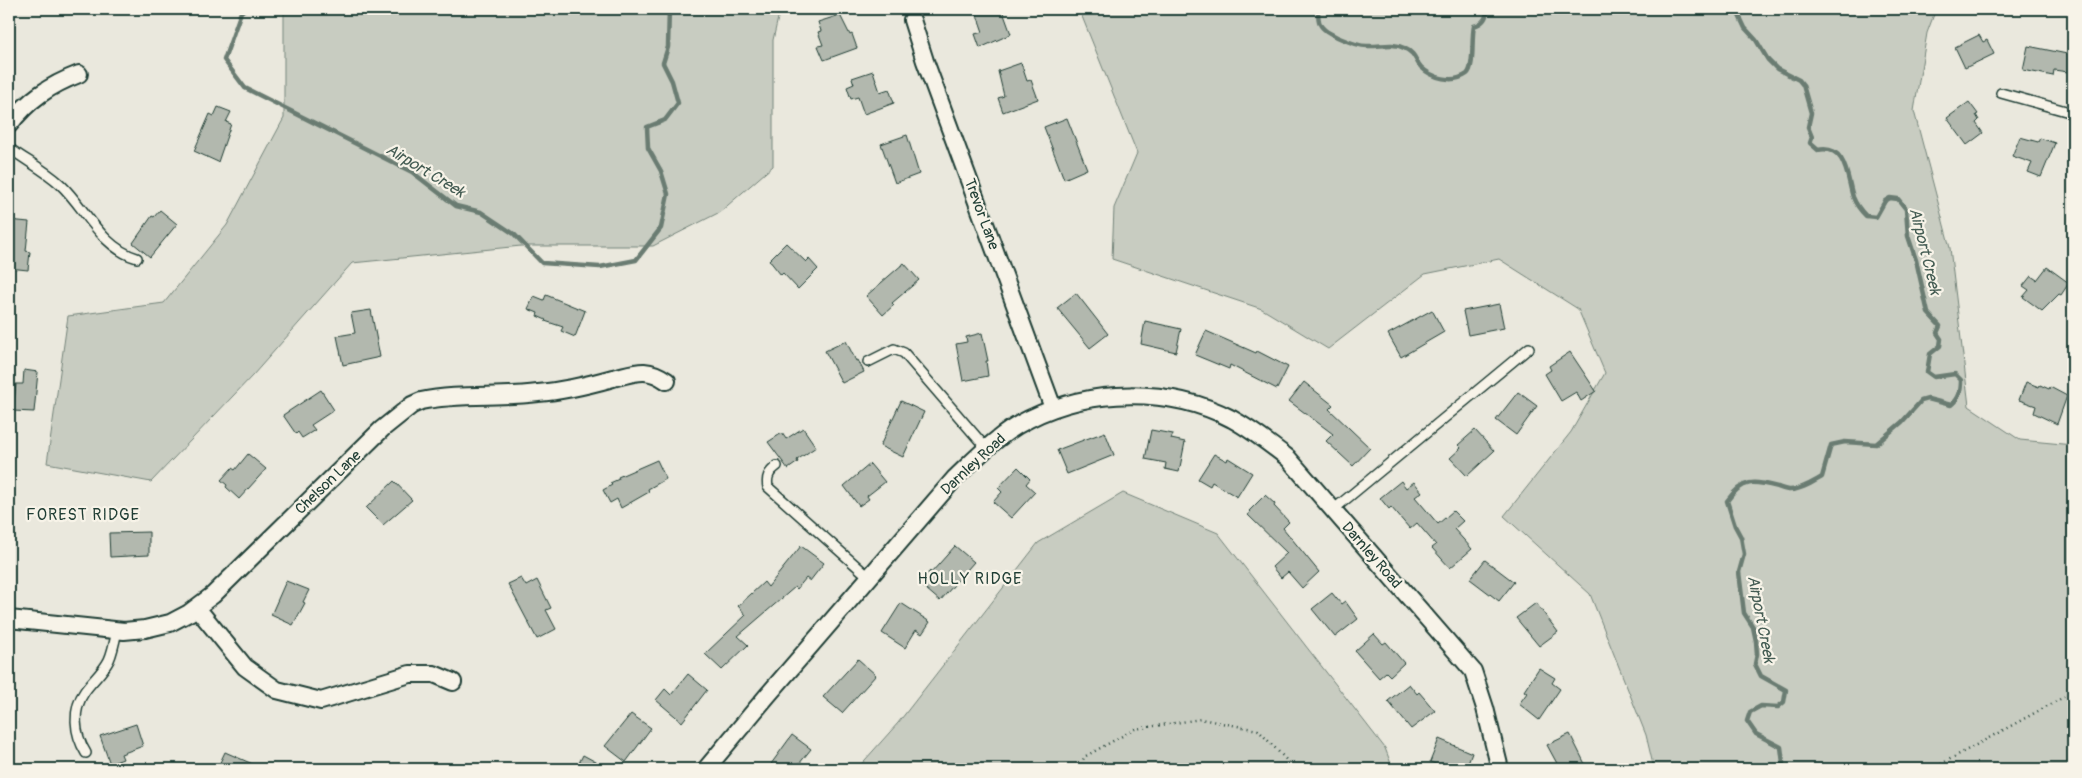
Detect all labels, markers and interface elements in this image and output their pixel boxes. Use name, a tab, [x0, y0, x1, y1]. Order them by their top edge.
water label: Airport Creek	[382, 140, 470, 203]
street label: Trevor Lane	[960, 176, 1003, 253]
water label: Airport Creek	[1905, 206, 1946, 298]
street label: Darnley Road	[937, 429, 1010, 499]
street label: Chelson Lane	[291, 446, 366, 519]
district label: FOREST RIDGE	[26, 505, 140, 525]
street label: Darnley Road	[1338, 518, 1406, 592]
district label: HOLLY RIDGE	[918, 569, 1022, 589]
water label: Airport Creek	[1743, 574, 1780, 666]

